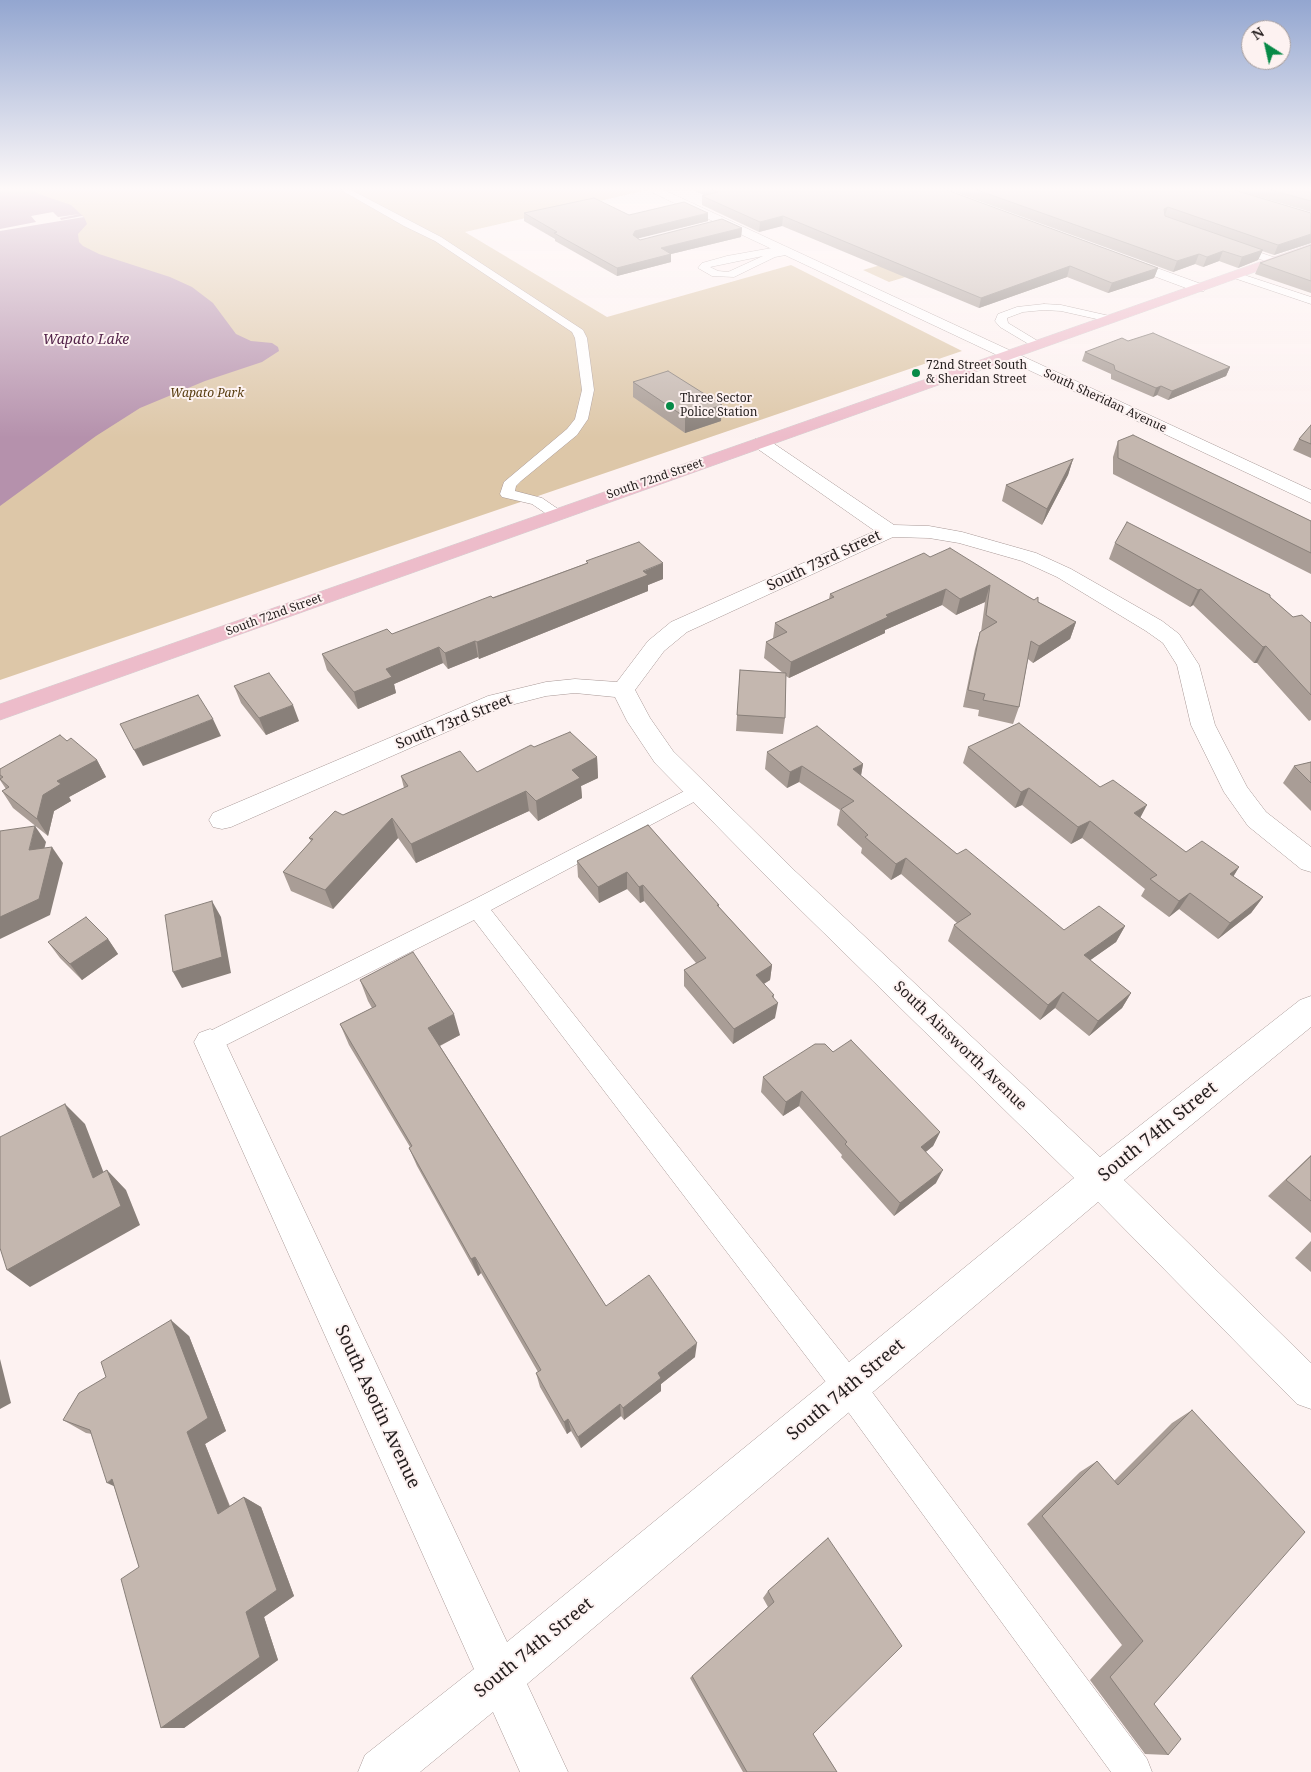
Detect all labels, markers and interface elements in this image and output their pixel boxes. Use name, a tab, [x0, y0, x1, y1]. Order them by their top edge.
north arrow	[1241, 20, 1291, 70]
text: N	[1248, 22, 1268, 44]
water label: Wapato Lake	[43, 332, 129, 348]
place label: 72nd Street South & Sheridan Street	[926, 359, 1027, 387]
street label: South Sheridan Avenue	[1041, 366, 1169, 436]
marker: 72nd Street South & Sheridan Street	[910, 367, 922, 379]
park label: Wapato Park	[170, 387, 244, 401]
place label: Three Sector Police Station	[680, 392, 757, 420]
marker: Three Sector Police Station	[664, 400, 676, 412]
street label: South 72nd Street	[605, 456, 705, 502]
street label: South 73rd Street	[764, 527, 884, 595]
street label: South 72nd Street	[224, 591, 324, 639]
street label: South 73rd Street	[393, 690, 515, 754]
street label: South Ainsworth Avenue	[890, 978, 1030, 1114]
street label: South 74th Street	[1094, 1077, 1222, 1187]
street label: South Asotin Avenue	[330, 1322, 424, 1492]
street label: South 74th Street	[783, 1335, 909, 1445]
street label: South 74th Street	[470, 1593, 598, 1703]

